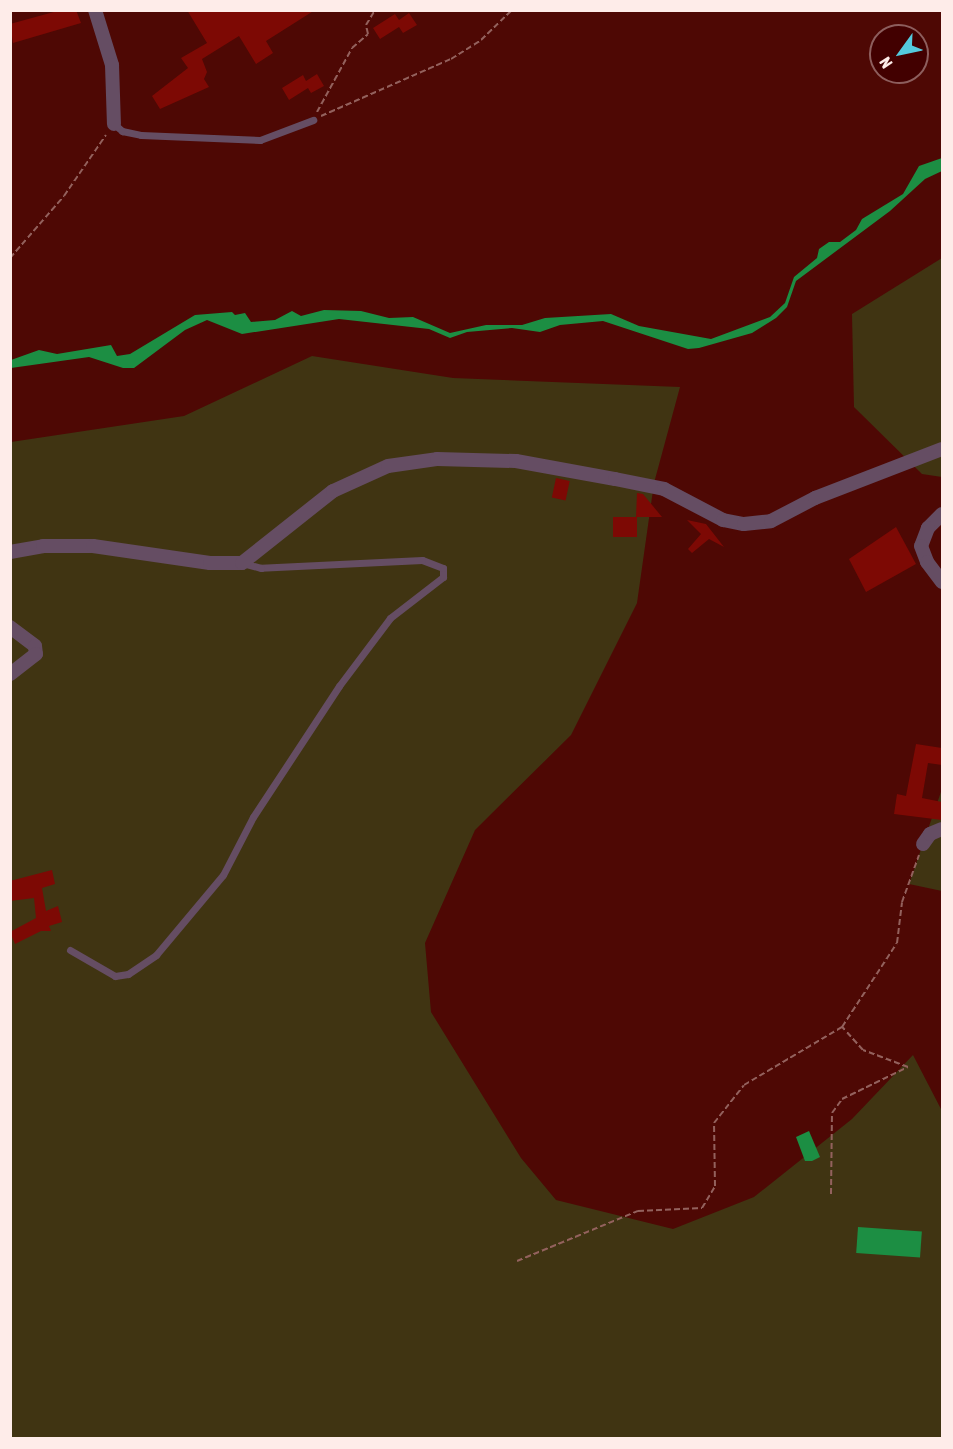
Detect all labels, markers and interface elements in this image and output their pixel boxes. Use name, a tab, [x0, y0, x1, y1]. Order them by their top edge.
north arrow	[869, 24, 929, 84]
text: N	[875, 54, 896, 72]

